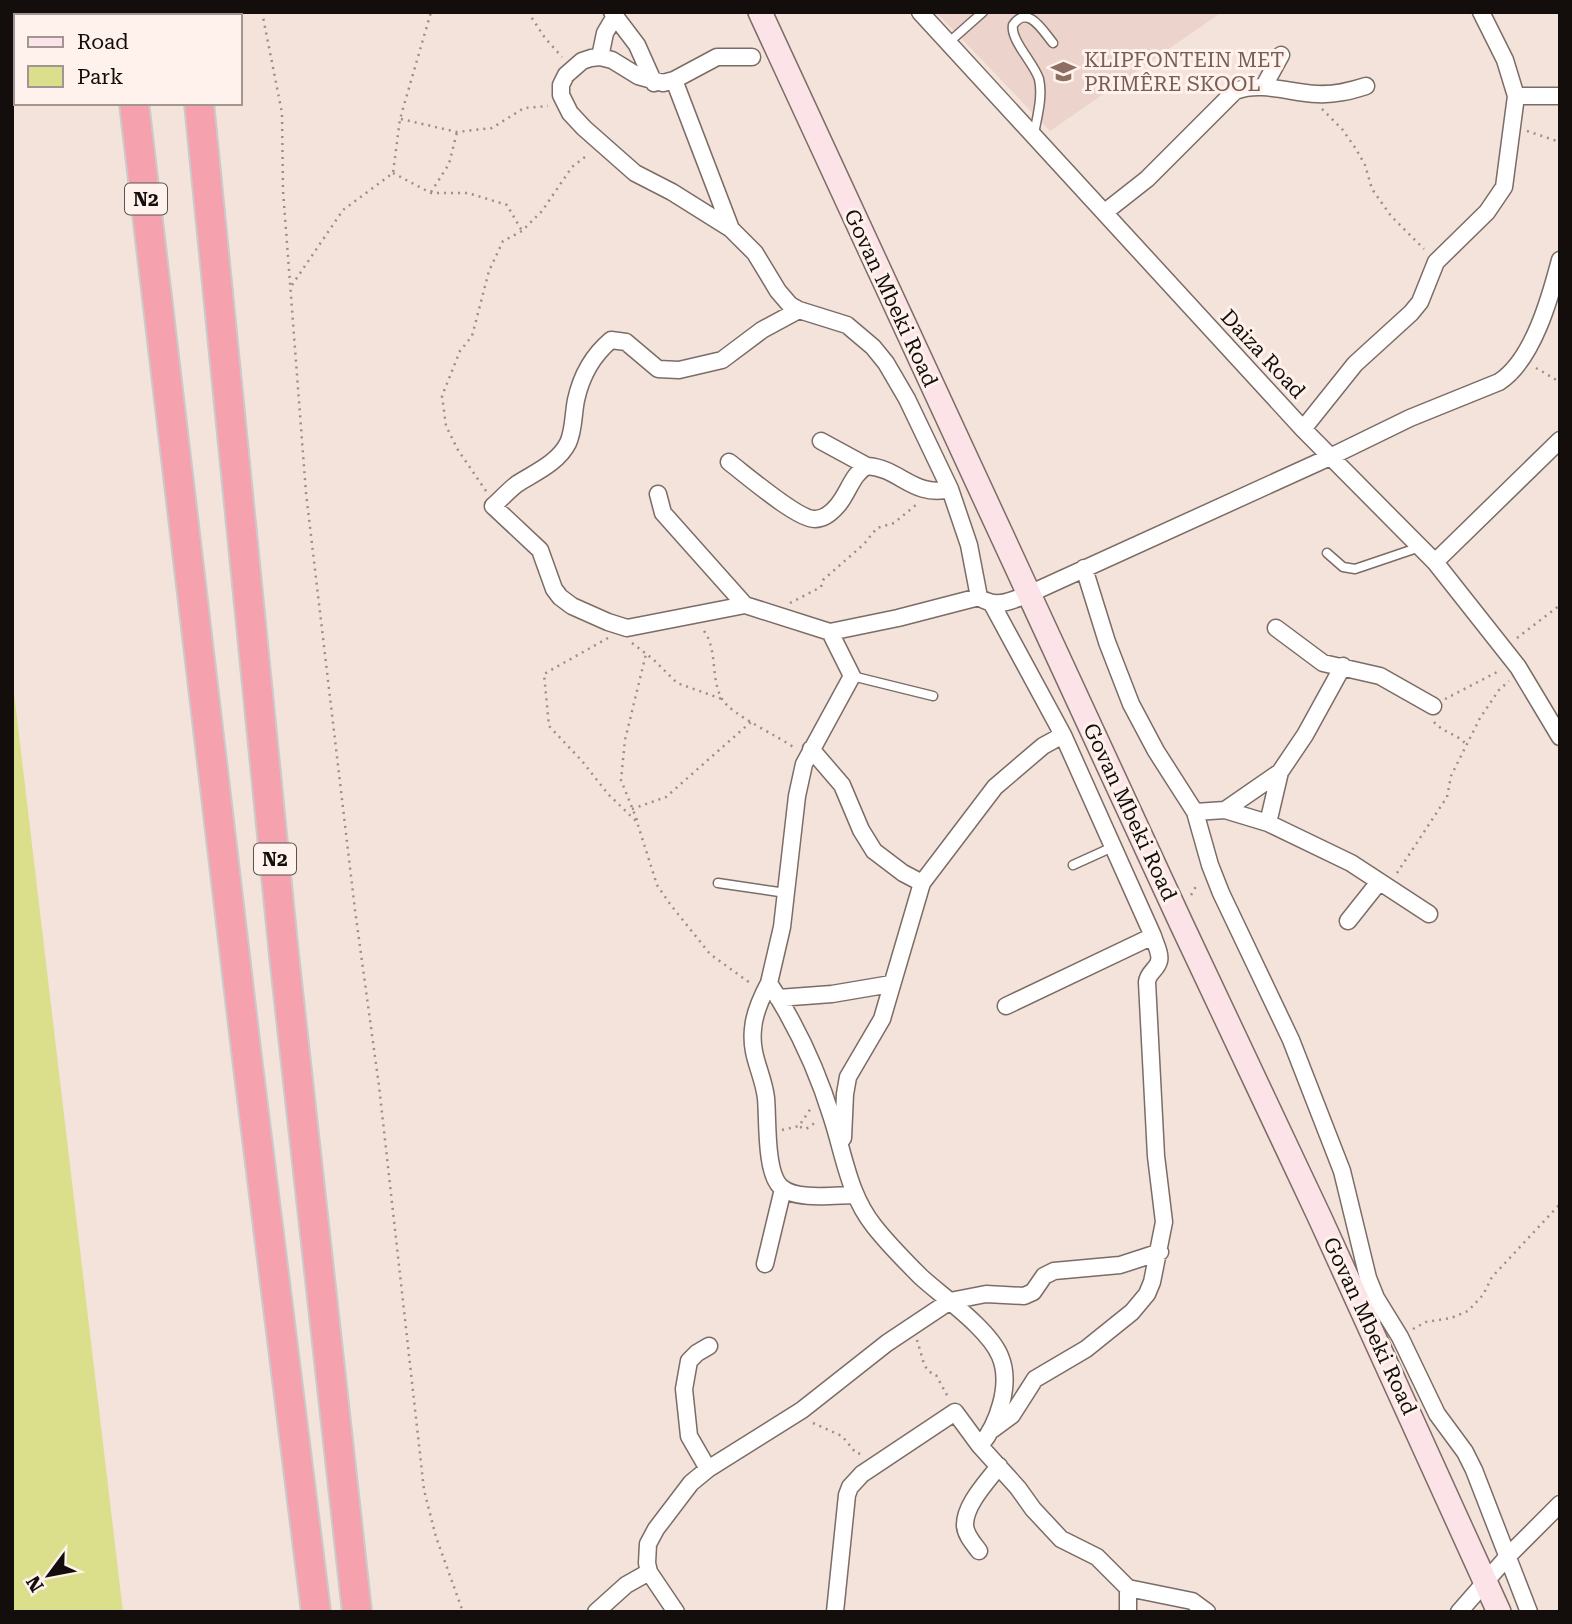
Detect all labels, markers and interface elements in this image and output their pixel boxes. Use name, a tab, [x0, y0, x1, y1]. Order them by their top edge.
legend	[14, 14, 242, 105]
text: Road	[77, 30, 129, 54]
place label: KLIPFONTEIN MET PRIMÊRE SKOOL	[1084, 48, 1284, 96]
school or university icon: KLIPFONTEIN MET PRIMÊRE SKOOL	[1050, 58, 1078, 86]
text: Park	[77, 65, 123, 89]
road number: N2	[125, 183, 167, 214]
street label: Govan Mbeki Road	[839, 205, 943, 391]
street label: Daiza Road	[1216, 305, 1310, 404]
street label: Govan Mbeki Road	[1078, 719, 1182, 905]
road number: N2	[254, 844, 296, 874]
street label: Govan Mbeki Road	[1318, 1233, 1422, 1419]
north arrow	[14, 1540, 84, 1610]
text: N	[21, 1571, 49, 1596]

